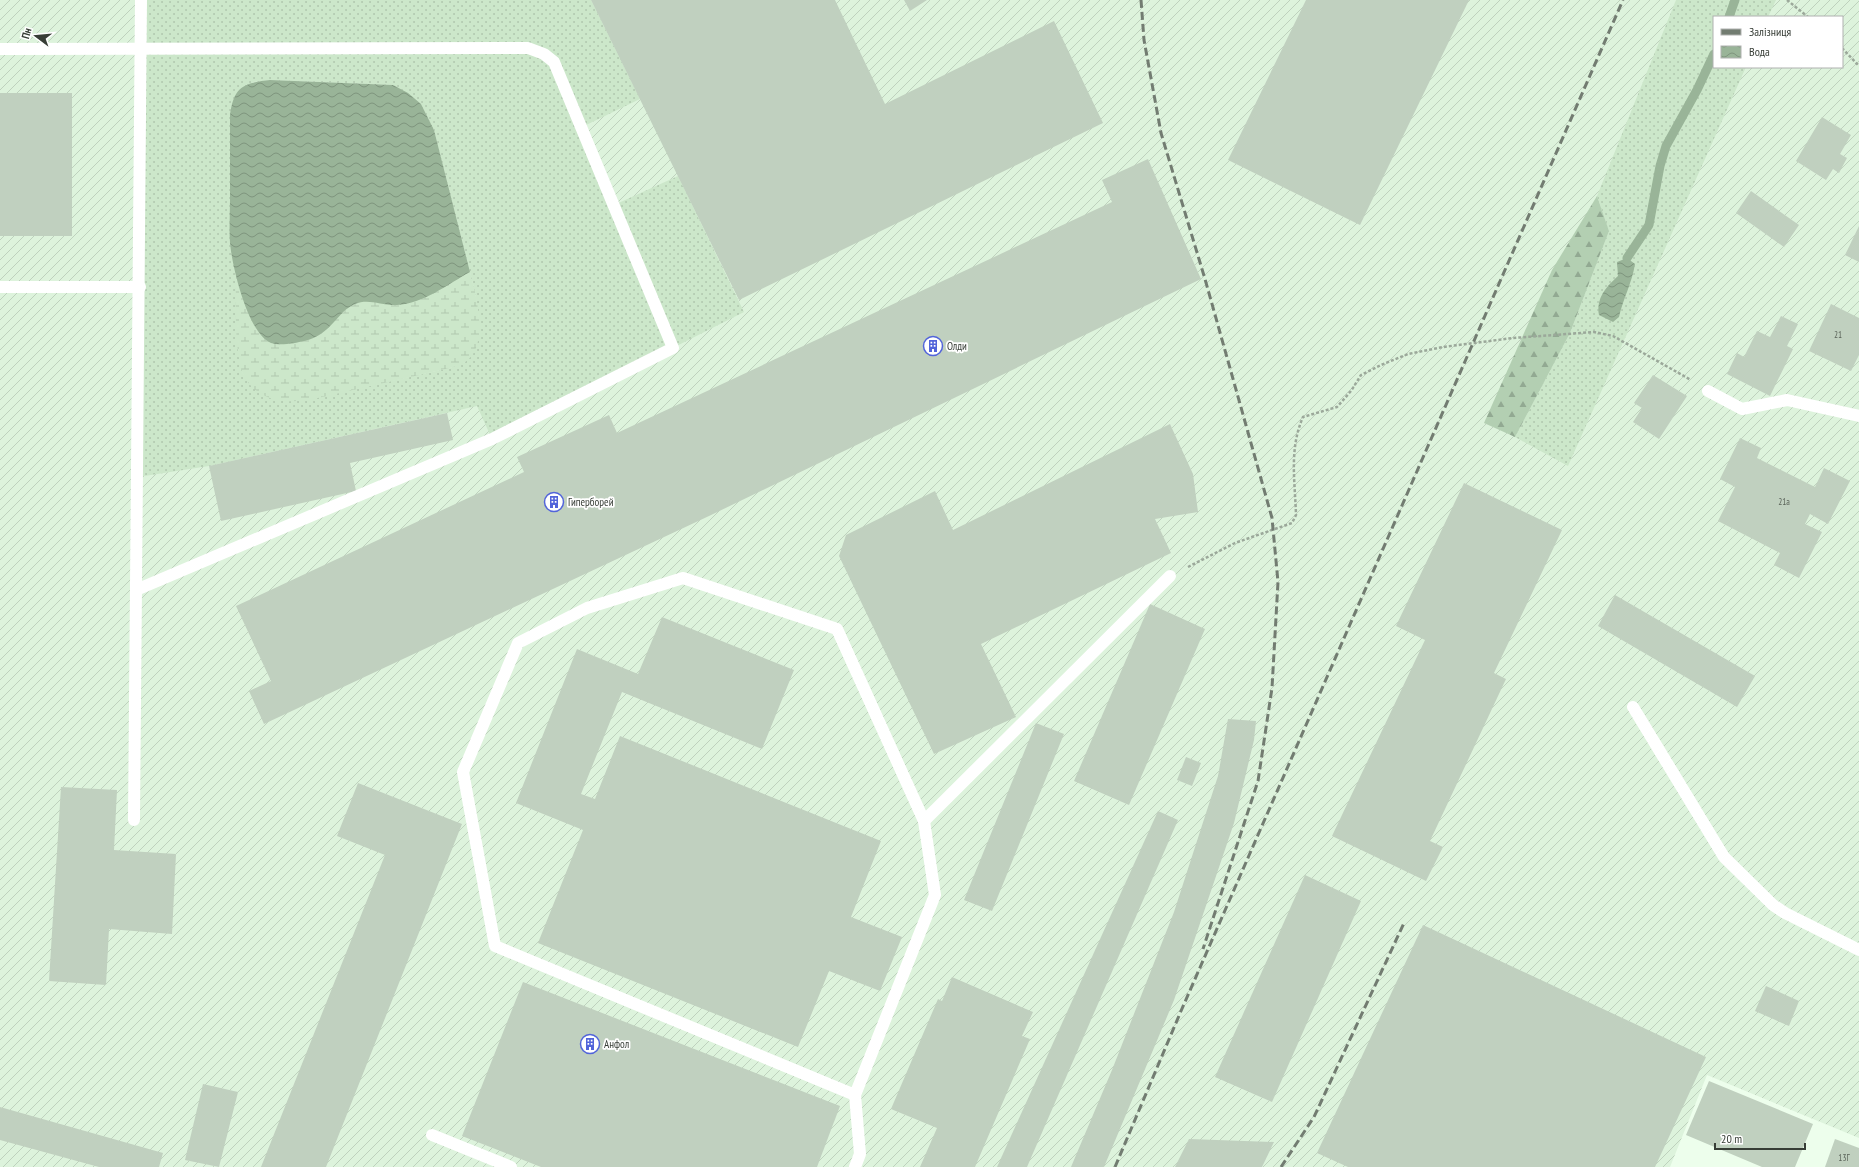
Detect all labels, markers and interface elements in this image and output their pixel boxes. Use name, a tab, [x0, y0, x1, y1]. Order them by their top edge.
north arrow	[16, 16, 56, 56]
legend	[1713, 16, 1843, 68]
text: Залізниця	[1749, 24, 1791, 39]
text: Пн	[18, 26, 35, 40]
text: Вода	[1749, 44, 1770, 59]
house number: 21	[1834, 329, 1842, 340]
building icon: Олди	[922, 335, 944, 357]
place label: Олди	[947, 339, 967, 353]
building icon: Гиперборей	[543, 491, 565, 513]
place label: Гиперборей	[568, 495, 614, 509]
house number: 21а	[1778, 496, 1790, 507]
building icon: Анфол	[579, 1033, 601, 1055]
place label: Анфол	[604, 1037, 629, 1051]
scale bar	[1715, 1125, 1805, 1151]
text: 20 m	[1721, 1131, 1742, 1146]
house number: 13Г	[1838, 1152, 1850, 1163]

